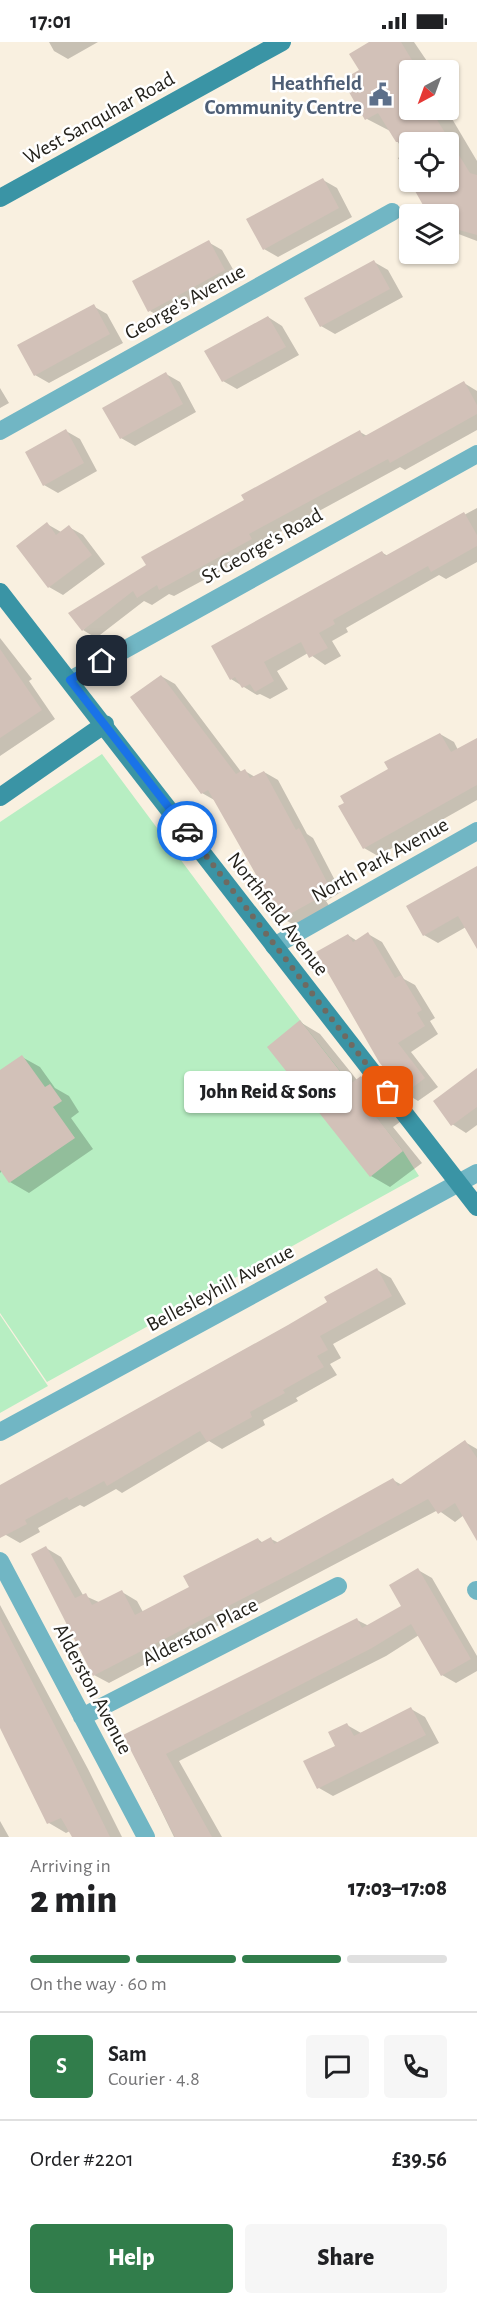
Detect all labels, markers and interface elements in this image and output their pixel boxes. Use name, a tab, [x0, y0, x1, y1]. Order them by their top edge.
text: 17:01	[30, 10, 72, 32]
north arrow	[399, 60, 459, 120]
map controls	[399, 60, 459, 264]
street label: West Sanquhar Road	[20, 68, 178, 168]
place label: Heathfield Community Centre	[205, 73, 362, 118]
public building icon: Heathfield Community Centre	[367, 82, 393, 108]
button: locate	[399, 132, 459, 192]
button: layers	[399, 204, 459, 264]
street label: George's Avenue	[121, 260, 249, 344]
street label: St George's Road	[198, 504, 326, 588]
pin	[76, 635, 127, 686]
icon: home	[85, 644, 118, 677]
courier	[157, 801, 217, 861]
street label: North Park Avenue	[308, 814, 452, 906]
icon: car	[171, 815, 204, 848]
street label: Northfield Avenue	[223, 848, 333, 980]
pin	[362, 1066, 413, 1117]
callout: John Reid & Sons	[184, 1071, 352, 1113]
icon: bag	[371, 1075, 404, 1108]
text: John Reid & Sons	[200, 1082, 336, 1102]
street label: Bellesleyhill Avenue	[143, 1240, 297, 1336]
street label: Alderston Place	[139, 1594, 261, 1670]
street label: Alderston Avenue	[50, 1620, 136, 1758]
text: Arriving in	[30, 1856, 111, 1876]
text: 17:03–17:08	[348, 1877, 447, 1899]
text: 2 min	[30, 1881, 117, 1920]
text: On the way · 60 m	[30, 1974, 167, 1994]
button: chat	[306, 2035, 369, 2098]
button: phone	[384, 2035, 447, 2098]
text: Sam	[108, 2043, 147, 2065]
text: S	[56, 2055, 67, 2077]
text: Courier · 4.8	[108, 2069, 200, 2089]
text: Order #2201	[30, 2148, 134, 2170]
text: £39.56	[392, 2148, 447, 2170]
button: Help	[30, 2224, 233, 2293]
button: Share	[245, 2224, 447, 2293]

